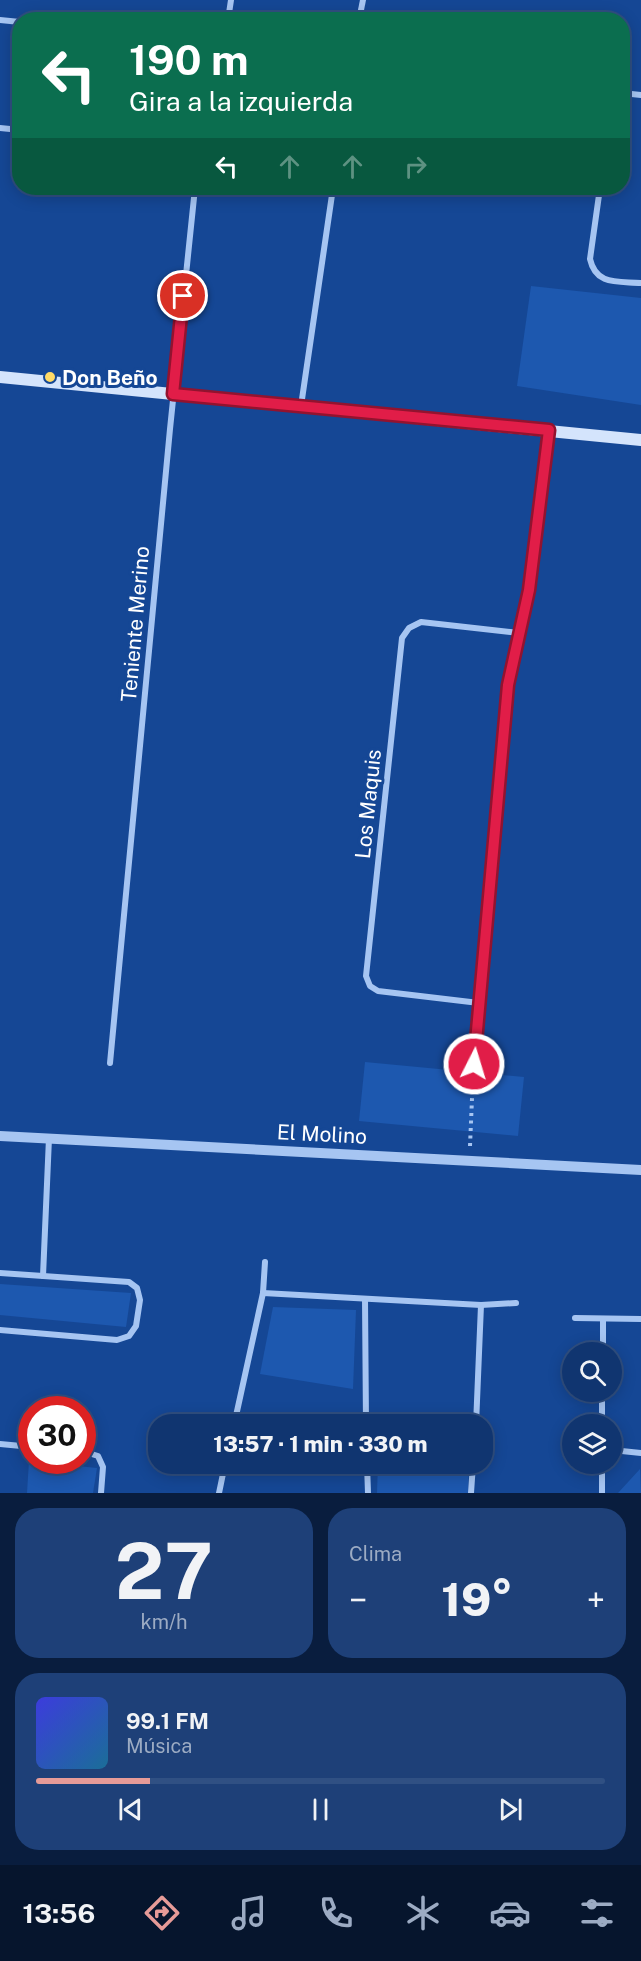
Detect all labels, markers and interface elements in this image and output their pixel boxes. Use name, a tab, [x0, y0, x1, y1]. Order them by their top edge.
text: 190 m	[129, 35, 249, 84]
icon: left	[30, 36, 108, 114]
text: Gira a la izquierda	[129, 85, 353, 117]
icon: left	[210, 150, 243, 183]
icon: ahead	[273, 150, 306, 183]
icon: ahead	[336, 150, 369, 183]
icon: right	[399, 150, 432, 183]
pin	[157, 270, 208, 321]
icon: arrive	[166, 279, 199, 312]
place label: Don Beño	[62, 365, 158, 390]
marker: Don Beño	[43, 370, 57, 384]
street label: Teniente Merino	[116, 545, 154, 703]
street label: Los Maquis	[350, 748, 386, 860]
position arrow	[442, 1032, 506, 1096]
street label: El Molino	[276, 1119, 368, 1149]
map controls	[562, 1342, 622, 1474]
button: search	[562, 1342, 622, 1402]
speed limit sign: 30	[18, 1396, 96, 1474]
button: layers	[562, 1414, 622, 1474]
text: 13:57 · 1 min · 330 m	[213, 1431, 428, 1457]
text: 27	[115, 1525, 213, 1617]
text: Clima	[349, 1542, 402, 1566]
text: 19°	[441, 1573, 513, 1626]
text: −	[349, 1581, 367, 1619]
text: +	[587, 1581, 605, 1619]
text: km/h	[140, 1610, 188, 1634]
text: 99.1 FM	[126, 1708, 209, 1734]
text: Música	[126, 1734, 192, 1758]
icon: previous	[114, 1793, 147, 1826]
icon: pause	[304, 1793, 337, 1826]
icon: next	[494, 1793, 527, 1826]
icon: directions	[141, 1892, 183, 1934]
icon: music	[228, 1892, 270, 1934]
icon: phone	[315, 1892, 357, 1934]
icon: climate	[402, 1892, 444, 1934]
icon: car	[489, 1892, 531, 1934]
icon: filters	[576, 1892, 618, 1934]
text: 13:56	[23, 1897, 95, 1929]

